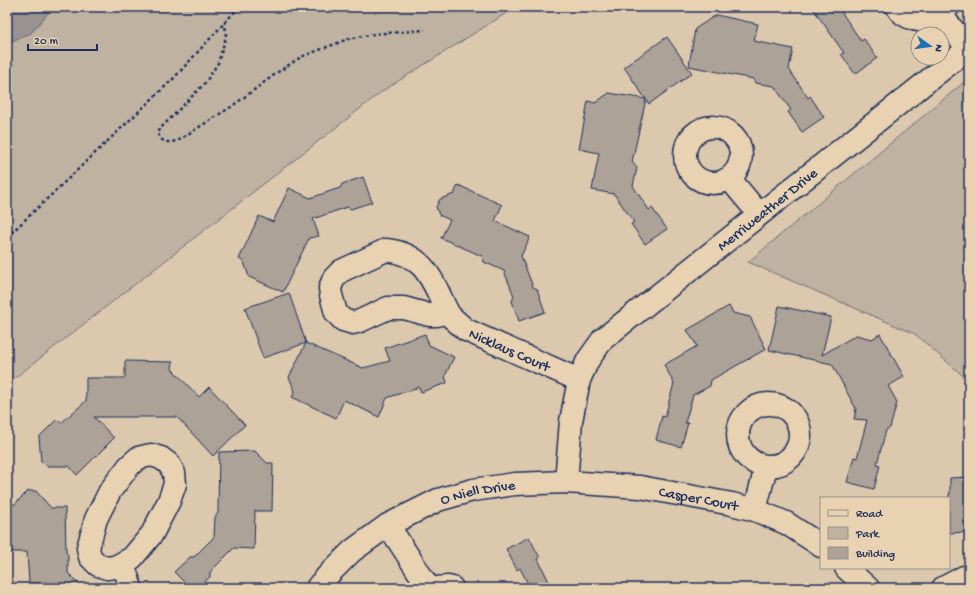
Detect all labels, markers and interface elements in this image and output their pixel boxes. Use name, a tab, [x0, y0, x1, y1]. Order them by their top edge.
scale bar	[28, 26, 97, 52]
north arrow	[910, 26, 950, 66]
text: 20 m	[34, 35, 59, 49]
text: N	[931, 43, 944, 53]
street label: Merriweather Drive	[714, 165, 822, 256]
street label: Nicklaus Court	[466, 325, 554, 378]
street label: O Niell Drive	[439, 477, 517, 510]
street label: Casper Court	[657, 484, 742, 517]
legend	[820, 497, 950, 569]
text: Road	[856, 508, 883, 522]
text: Park	[855, 528, 881, 542]
text: Building	[855, 548, 895, 562]

